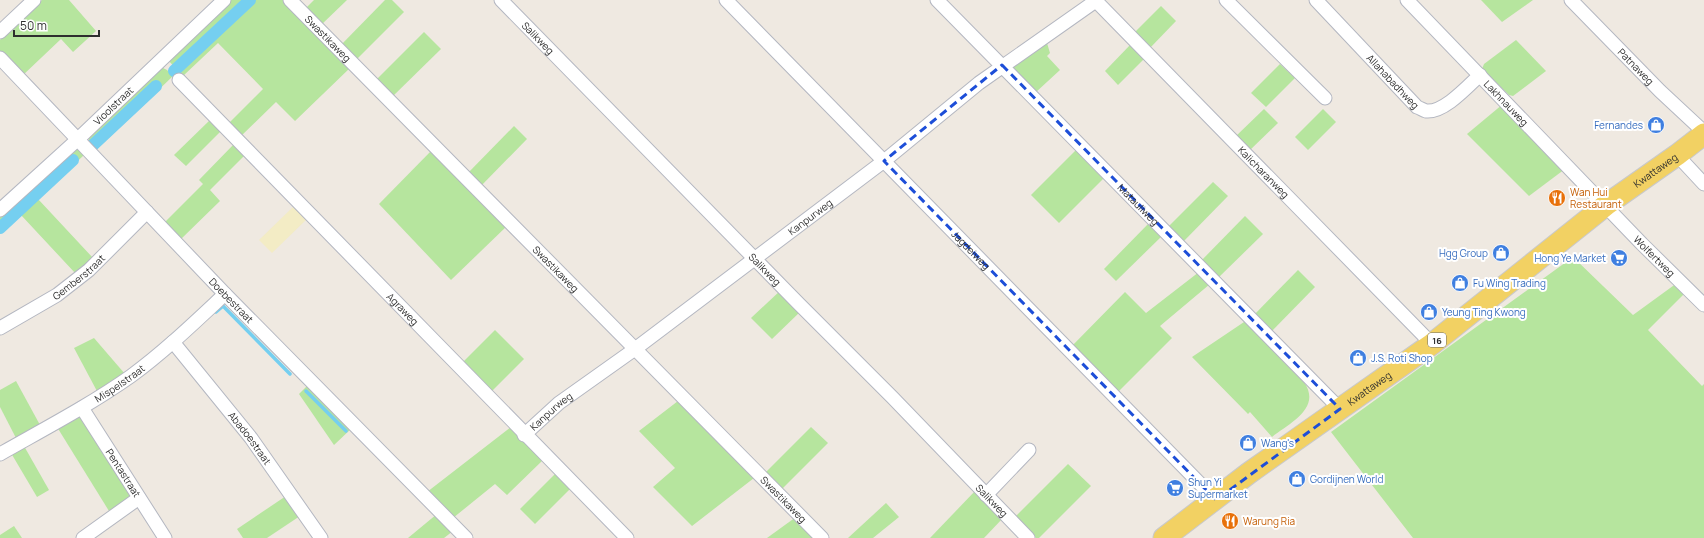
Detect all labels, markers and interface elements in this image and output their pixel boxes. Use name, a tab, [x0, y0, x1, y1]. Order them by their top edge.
scale bar	[14, 12, 99, 38]
street label: Swastikaweg	[302, 12, 354, 65]
text: 50 m	[20, 17, 47, 34]
street label: Salikweg	[519, 18, 557, 57]
street label: Patnaweg	[1615, 45, 1657, 88]
street label: Allahabadhweg	[1364, 51, 1422, 112]
street label: Lakhnauweg	[1481, 77, 1532, 129]
street label: Vioolstraat	[90, 83, 136, 128]
shop icon: Fernandes	[1646, 115, 1666, 135]
place label: Fernandes	[1594, 118, 1643, 132]
street label: Kalicharanweg	[1235, 143, 1292, 201]
street label: Kwattaweg	[1631, 150, 1680, 191]
street label: Matauliweg	[1115, 180, 1162, 228]
place label: Wan Hui Restaurant	[1570, 185, 1622, 211]
restaurant icon: Wan Hui Restaurant	[1547, 188, 1567, 208]
street label: Kanpurweg	[785, 195, 835, 238]
street label: Jagdeiweg	[949, 227, 993, 273]
street label: Wolfertweg	[1630, 232, 1678, 280]
street label: Swastikaweg	[530, 242, 582, 295]
shop icon: Hgg Group	[1491, 243, 1511, 263]
place label: Hgg Group	[1439, 246, 1488, 260]
supermarket icon: Hong Ye Market	[1609, 248, 1629, 268]
street label: Salikweg	[746, 250, 784, 289]
street label: Gemberstraat	[50, 251, 108, 303]
place label: Hong Ye Market	[1534, 251, 1606, 265]
shop icon: Fu Wing Trading	[1450, 273, 1470, 293]
street label: Doebestraat	[206, 275, 257, 326]
place label: Fu Wing Trading	[1473, 276, 1546, 290]
street label: Agraweg	[384, 289, 422, 328]
shop icon: Yeung Ting Kwong	[1419, 302, 1439, 322]
place label: Yeung Ting Kwong	[1442, 305, 1526, 319]
road number: 16	[1428, 333, 1446, 347]
shop icon: J.S. Roti Shop	[1348, 348, 1368, 368]
place label: J.S. Roti Shop	[1371, 351, 1433, 365]
street label: Mispelstraat	[92, 361, 148, 405]
street label: Kwattaweg	[1344, 368, 1394, 409]
street label: Kanpurweg	[527, 389, 575, 433]
street label: Abadoestraat	[225, 408, 275, 467]
shop icon: Wang's	[1238, 433, 1258, 453]
place label: Wang's	[1261, 436, 1294, 450]
street label: Pentastraat	[103, 446, 144, 500]
shop icon: Gordijnen World	[1287, 469, 1307, 489]
place label: Gordijnen World	[1310, 472, 1383, 486]
street label: Swastikaweg	[757, 473, 810, 526]
place label: Shun Yi Supermarket	[1188, 475, 1248, 501]
supermarket icon: Shun Yi Supermarket	[1165, 478, 1185, 498]
street label: Salikweg	[973, 481, 1011, 520]
restaurant icon: Warung Ria	[1220, 511, 1240, 531]
place label: Warung Ria	[1243, 514, 1295, 528]

